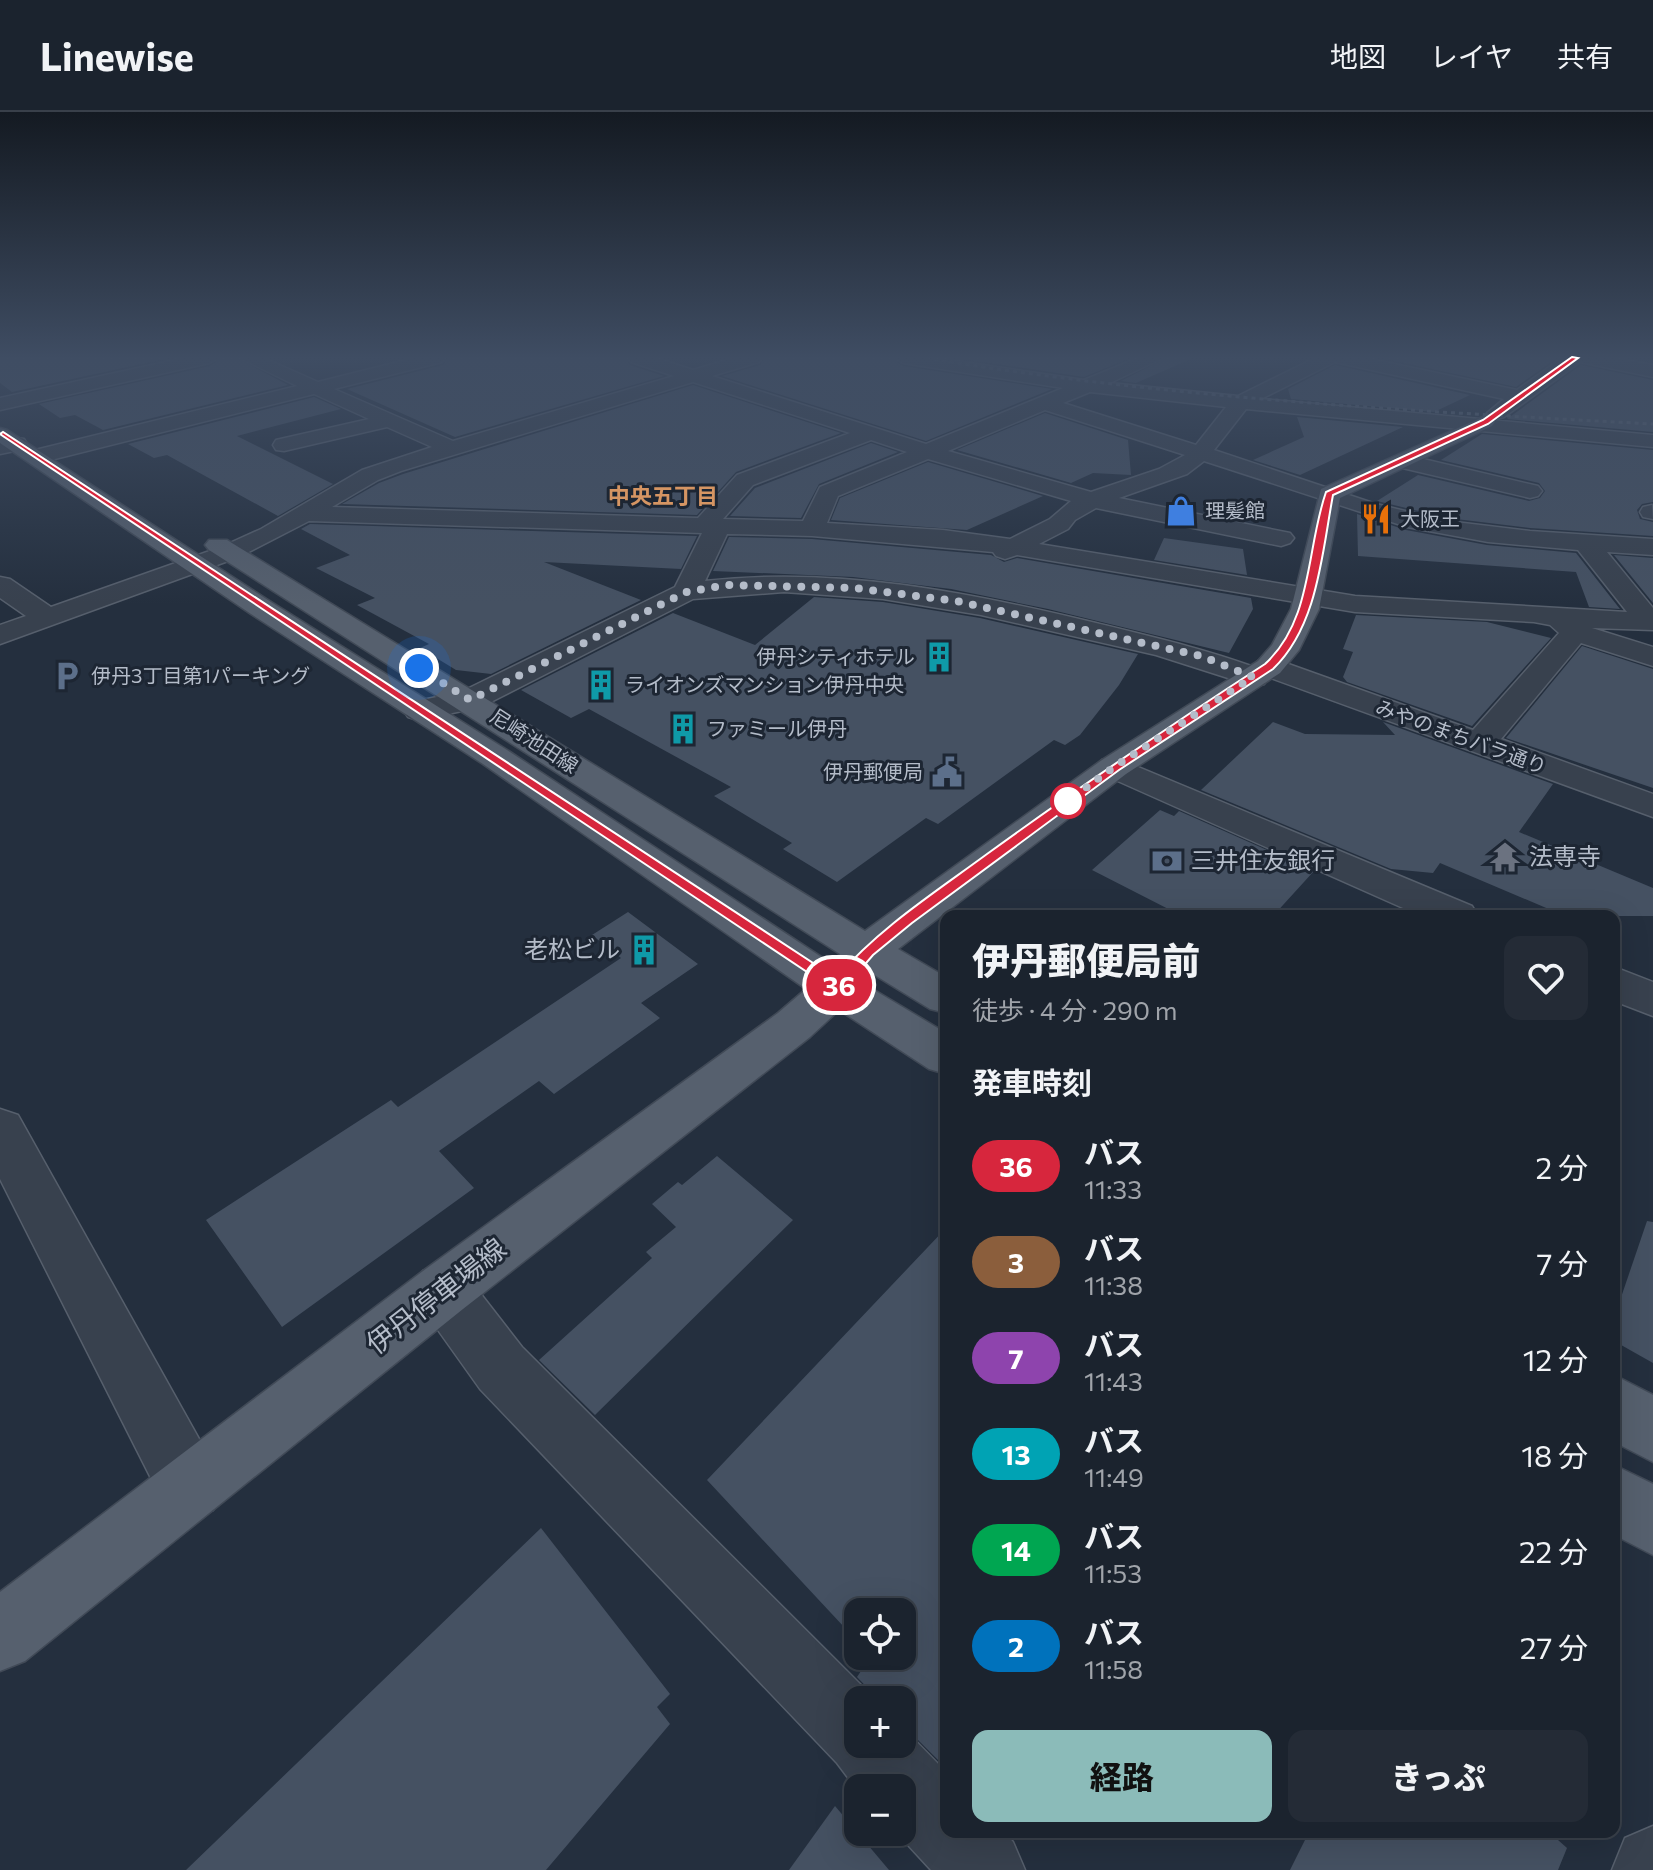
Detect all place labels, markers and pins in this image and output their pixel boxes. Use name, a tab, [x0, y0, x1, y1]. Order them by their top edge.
shop icon: 理髪館	[1164, 494, 1198, 528]
place label: 理髪館	[1205, 498, 1265, 522]
restaurant icon: 大阪王	[1359, 502, 1393, 536]
place label: 大阪王	[1400, 506, 1460, 530]
building icon: 伊丹シティホテル	[922, 640, 956, 674]
place label: 伊丹シティホテル	[756, 644, 915, 668]
parking icon: 伊丹3丁目第1パーキング	[50, 659, 84, 693]
place label: 伊丹3丁目第1パーキング	[91, 663, 310, 687]
building icon: ライオンズマンション伊丹中央	[584, 668, 618, 702]
place label: ライオンズマンション伊丹中央	[625, 672, 905, 696]
building icon: ファミール伊丹	[666, 712, 700, 746]
place label: ファミール伊丹	[707, 716, 847, 740]
public building icon: 伊丹郵便局	[930, 755, 964, 789]
place label: 伊丹郵便局	[823, 759, 923, 783]
unlabelled marker	[1051, 784, 1085, 818]
temple icon: 法専寺	[1488, 840, 1522, 874]
place label: 法専寺	[1529, 841, 1601, 870]
bank icon: 三井住友銀行	[1150, 844, 1184, 878]
place label: 三井住友銀行	[1191, 845, 1335, 874]
building icon: 老松ビル	[627, 933, 661, 967]
place label: 老松ビル	[524, 934, 620, 963]

